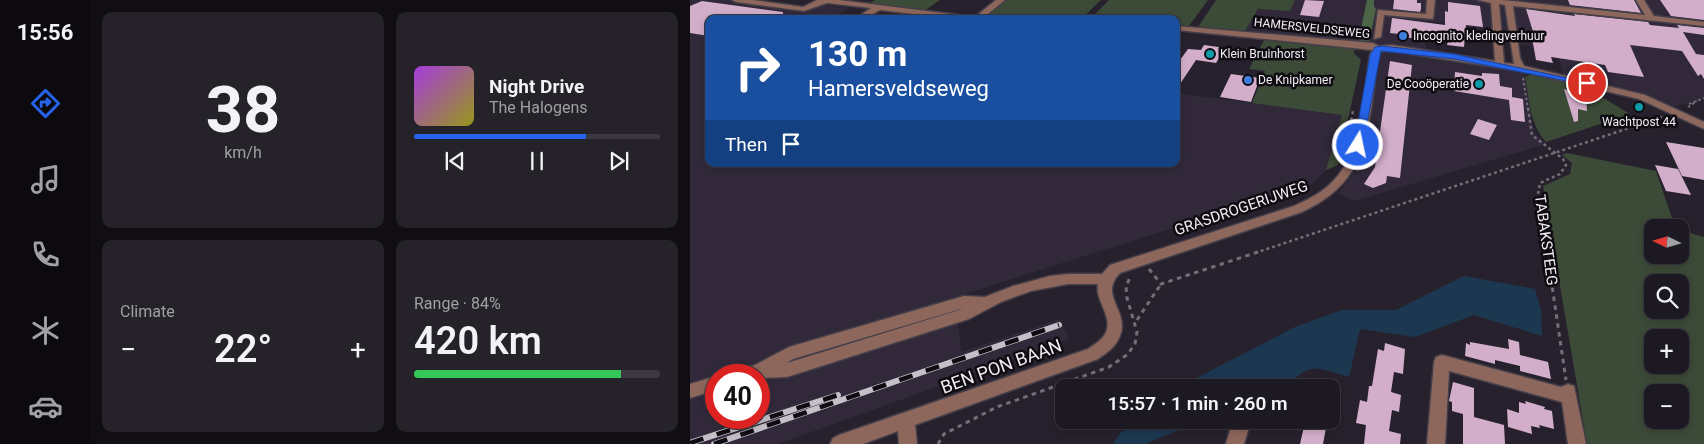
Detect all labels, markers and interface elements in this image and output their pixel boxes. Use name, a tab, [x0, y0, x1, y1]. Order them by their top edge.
street label: HAMERSVELDSEWEG	[1253, 15, 1371, 41]
text: 15:56	[17, 20, 73, 45]
place label: Incognito kledingverhuur	[1413, 29, 1544, 43]
marker: Incognito kledingverhuur	[1397, 30, 1409, 42]
text: 130 m	[808, 34, 907, 75]
icon: right	[725, 35, 790, 100]
place label: Klein Bruinhorst	[1220, 47, 1305, 61]
marker: Klein Bruinhorst	[1204, 48, 1216, 60]
pin	[1566, 62, 1608, 104]
icon: arrive	[1573, 69, 1601, 97]
text: 38	[206, 72, 280, 148]
place label: De Knipkamer	[1258, 73, 1332, 87]
marker: De Knipkamer	[1242, 74, 1254, 86]
text: Night Drive	[489, 75, 584, 98]
text: Hamersveldseweg	[808, 76, 989, 101]
place label: De Cooöperatie	[1387, 77, 1469, 91]
marker: De Cooöperatie	[1473, 78, 1485, 90]
icon: directions	[28, 86, 63, 121]
text: The Halogens	[489, 98, 588, 117]
marker: Wachtpost 44	[1633, 101, 1645, 113]
place label: Wachtpost 44	[1602, 115, 1676, 129]
position arrow	[1331, 118, 1383, 170]
icon: arrive	[777, 130, 805, 158]
text: Then	[725, 133, 767, 156]
text: km/h	[224, 143, 262, 162]
icon: previous	[441, 147, 469, 175]
icon: pause	[523, 147, 551, 175]
icon: next	[605, 147, 633, 175]
icon: music	[28, 162, 63, 197]
street label: GRASDROGERIJWEG	[1172, 177, 1310, 239]
street label: TABAKSTEEG	[1531, 193, 1561, 287]
north arrow	[1644, 219, 1689, 264]
map controls	[1644, 219, 1689, 429]
icon: phone	[28, 237, 63, 272]
button: search	[1644, 274, 1689, 319]
text: Range · 84%	[414, 294, 501, 313]
text: Climate	[120, 302, 175, 321]
icon: climate	[28, 313, 63, 348]
text: 420 km	[414, 319, 542, 363]
text: 22°	[214, 327, 272, 371]
button: +	[1644, 329, 1689, 374]
text: −	[120, 333, 136, 366]
text: +	[350, 333, 366, 366]
street label: BEN PON BAAN	[938, 334, 1064, 398]
speed limit sign: 40	[705, 364, 770, 429]
button: −	[1644, 384, 1689, 429]
icon: car	[28, 389, 63, 424]
text: 15:57 · 1 min · 260 m	[1107, 392, 1288, 415]

